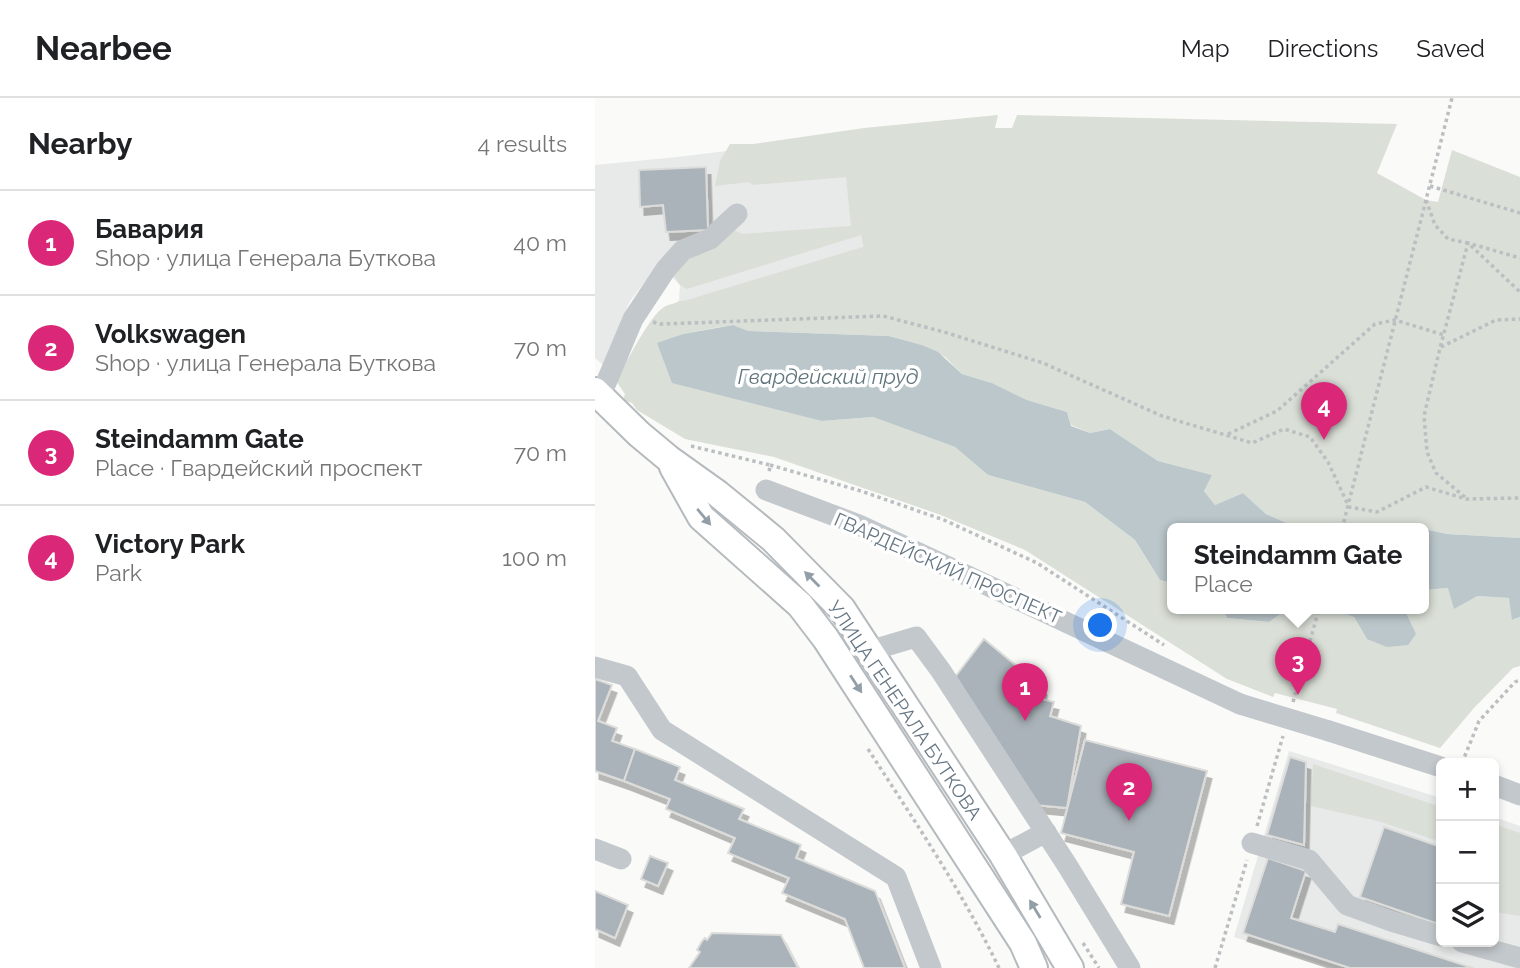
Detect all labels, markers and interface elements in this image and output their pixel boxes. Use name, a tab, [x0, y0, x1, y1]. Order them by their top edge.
text: Nearbee	[35, 29, 172, 68]
text: Map	[1181, 34, 1230, 63]
text: Directions	[1268, 34, 1378, 63]
text: Saved	[1416, 34, 1485, 63]
text: Nearby	[28, 126, 132, 161]
text: 4 results	[478, 130, 567, 157]
text: Бавария	[95, 214, 204, 244]
text: 1	[45, 229, 57, 256]
text: 40 m	[513, 229, 567, 256]
text: Shop · улица Генерала Буткова	[95, 244, 436, 271]
text: Volkswagen	[95, 319, 246, 349]
text: 2	[45, 334, 57, 361]
text: 70 m	[514, 334, 567, 361]
text: Shop · улица Генерала Буткова	[95, 349, 436, 376]
water label: Гвардейский пруд	[738, 364, 919, 389]
pin: 4	[1301, 382, 1347, 440]
text: Steindamm Gate	[95, 424, 304, 454]
text: 3	[45, 439, 57, 466]
text: 70 m	[514, 439, 567, 466]
text: Place · Гвардейский проспект	[95, 454, 422, 481]
one-way arrow	[696, 508, 712, 526]
street label: ГВАРДЕЙСКИЙ ПРОСПЕКТ	[831, 508, 1065, 628]
popup	[1167, 523, 1429, 614]
text: Victory Park	[95, 529, 245, 559]
text: Steindamm Gate	[1194, 540, 1402, 570]
text: 4	[44, 544, 58, 571]
text: 100 m	[502, 544, 567, 571]
text: Park	[95, 559, 142, 586]
text: Place	[1194, 570, 1253, 597]
one-way arrow	[805, 571, 821, 588]
street label: УЛИЦА ГЕНЕРАЛА БУТКОВА	[823, 596, 987, 824]
your location	[1083, 608, 1117, 642]
pin: 3	[1275, 637, 1321, 695]
pin: 1	[1002, 663, 1048, 721]
one-way arrow	[849, 675, 862, 694]
map controls	[1436, 758, 1499, 947]
button: +	[1436, 758, 1499, 821]
pin: 2	[1106, 763, 1152, 821]
button: −	[1436, 821, 1499, 884]
button: layers	[1436, 884, 1499, 947]
one-way arrow	[1029, 900, 1041, 919]

